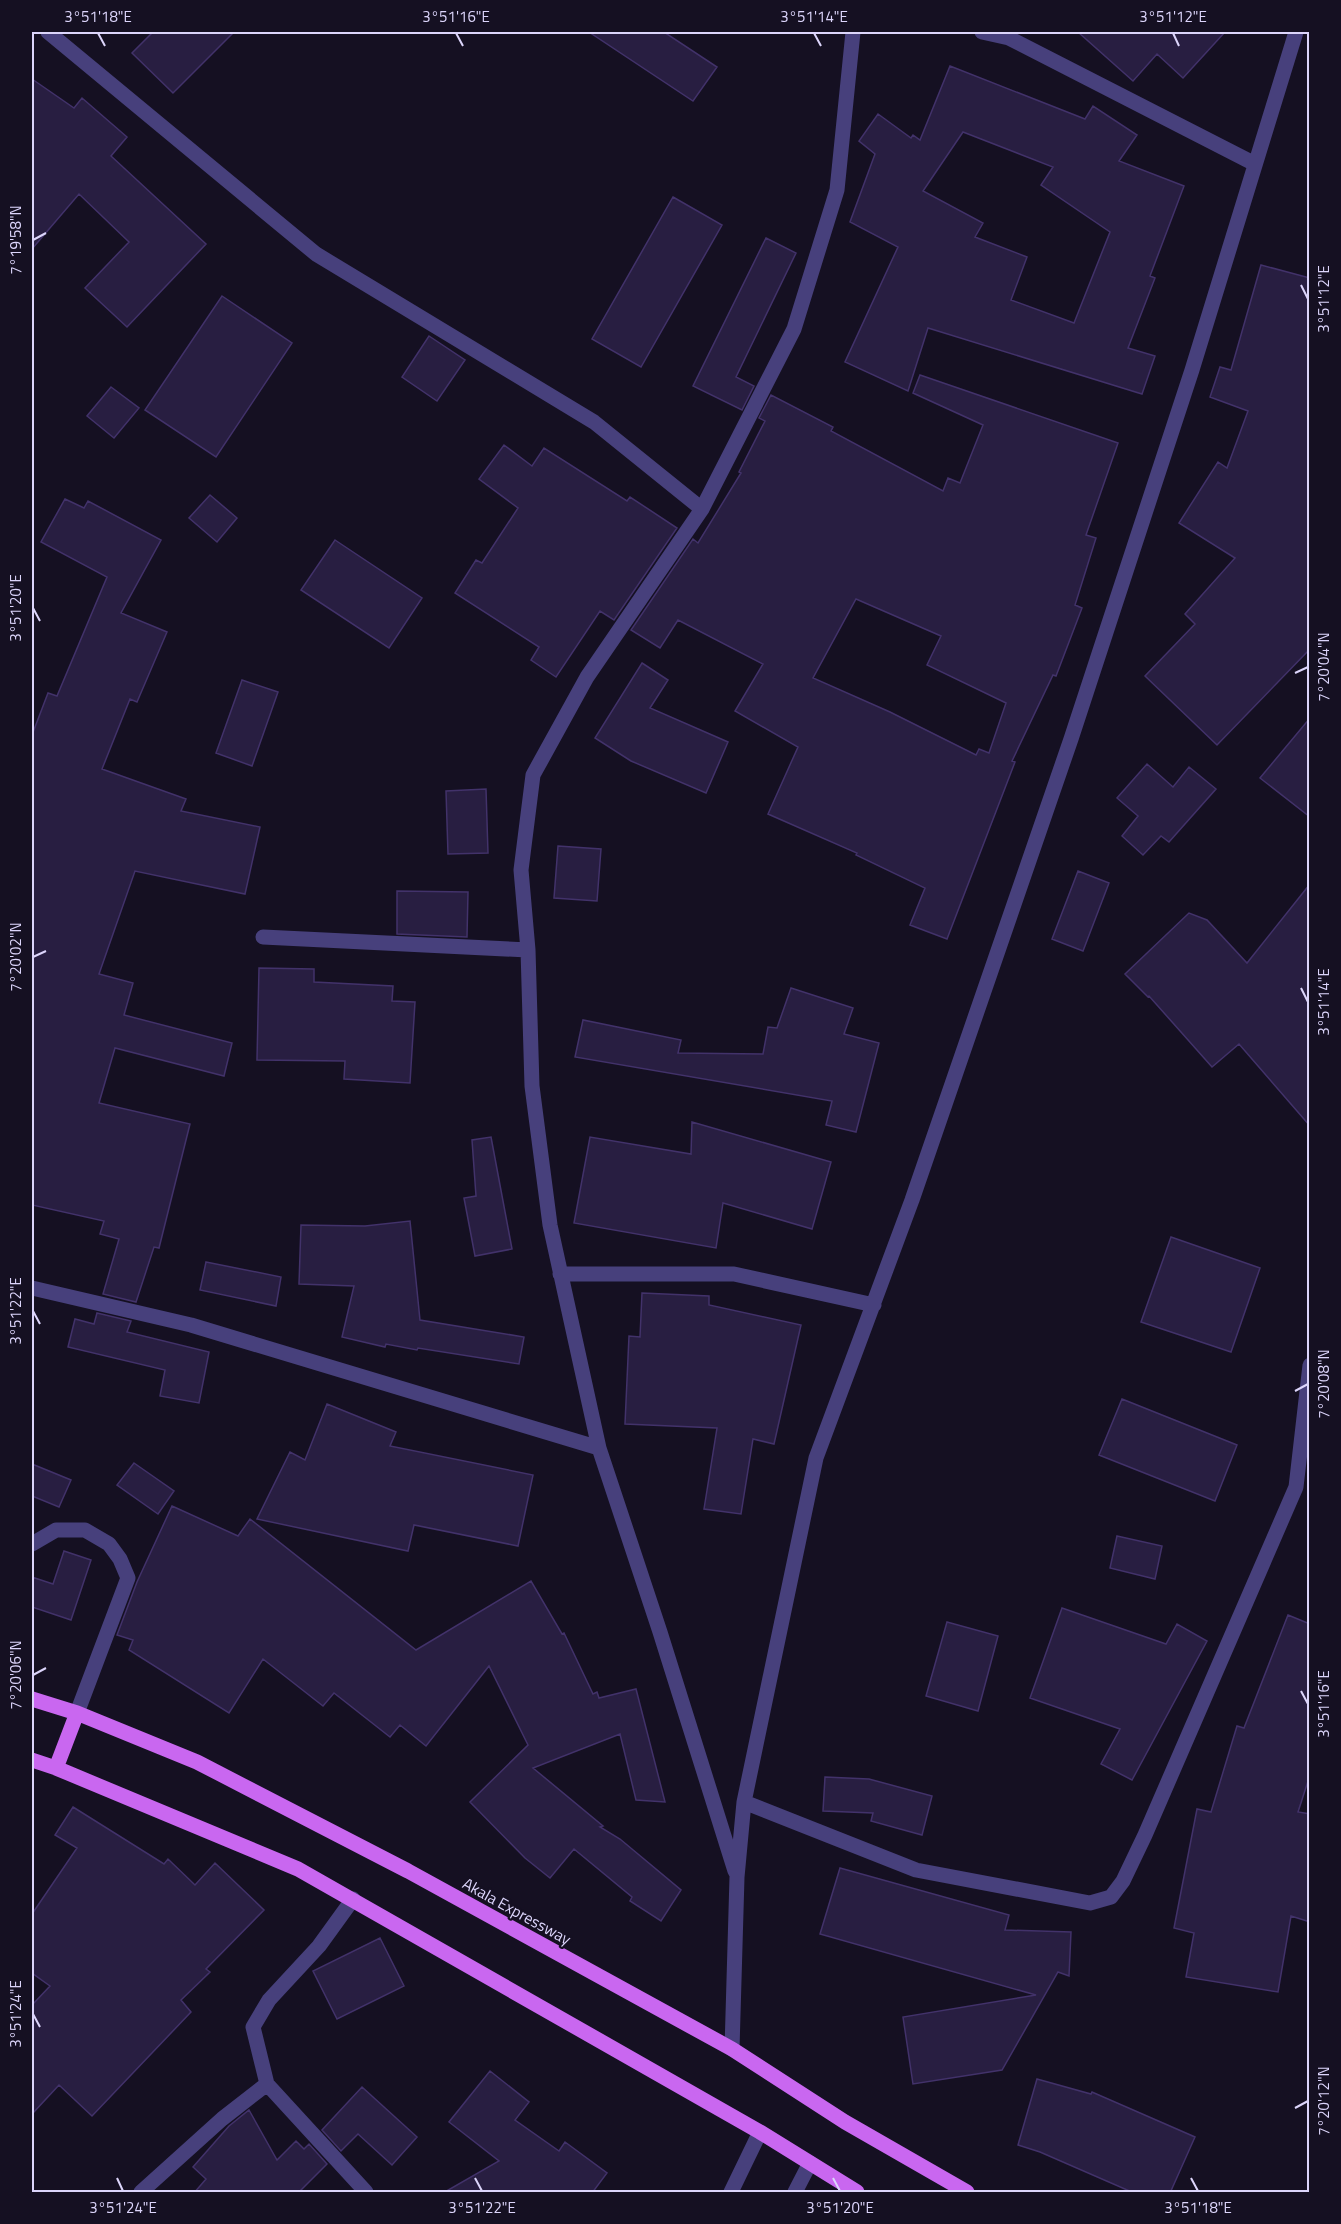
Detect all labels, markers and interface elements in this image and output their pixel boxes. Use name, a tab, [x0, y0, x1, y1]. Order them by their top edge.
text: 3°51'18"E	[64, 5, 132, 28]
text: 3°51'16"E	[422, 5, 490, 28]
text: 3°51'14"E	[780, 5, 848, 28]
text: 3°51'12"E	[1139, 5, 1207, 28]
text: 7°19'58"N	[4, 205, 27, 275]
text: 3°51'12"E	[1312, 265, 1335, 333]
text: 3°51'20"E	[4, 574, 27, 642]
text: 7°20'04"N	[1312, 632, 1335, 702]
text: 7°20'02"N	[4, 922, 27, 992]
text: 3°51'14"E	[1312, 968, 1335, 1036]
text: 3°51'22"E	[4, 1277, 27, 1345]
text: 7°20'08"N	[1312, 1349, 1335, 1419]
text: 7°20'06"N	[4, 1640, 27, 1710]
text: 3°51'16"E	[1312, 1670, 1335, 1738]
street label: Akala Expressway	[458, 1871, 576, 1951]
text: 3°51'24"E	[4, 1980, 27, 2048]
text: 7°20'12"N	[1312, 2066, 1335, 2136]
text: 3°51'24"E	[89, 2196, 157, 2219]
text: 3°51'22"E	[448, 2196, 516, 2219]
text: 3°51'20"E	[806, 2196, 874, 2219]
text: 3°51'18"E	[1164, 2196, 1232, 2219]

